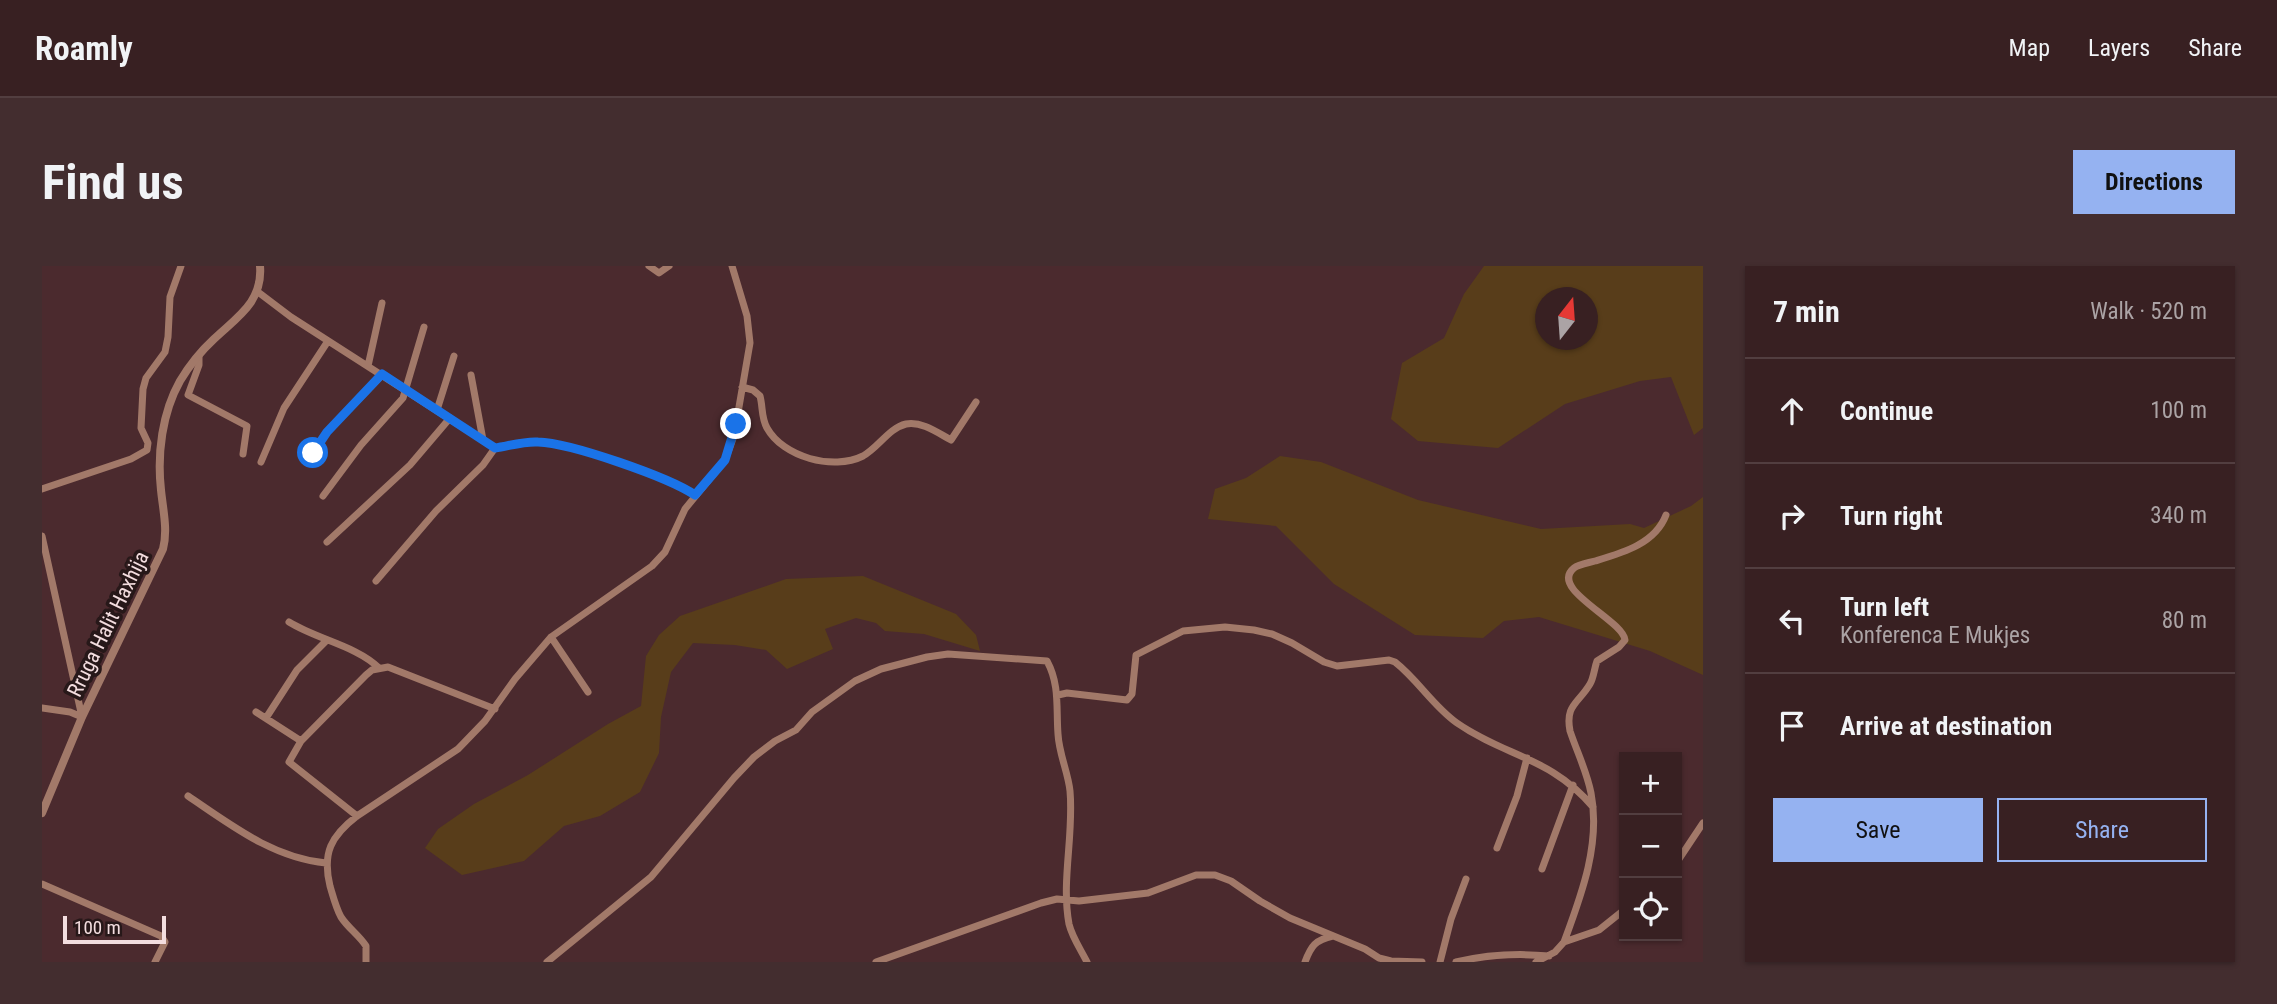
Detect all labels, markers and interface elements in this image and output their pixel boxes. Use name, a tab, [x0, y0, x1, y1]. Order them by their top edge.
text: Roamly	[35, 29, 133, 68]
text: Map	[2009, 34, 2050, 62]
text: Layers	[2088, 34, 2150, 62]
text: Share	[2188, 34, 2242, 62]
button: Directions	[2073, 150, 2235, 214]
text: Find us	[42, 154, 184, 211]
north arrow	[1535, 287, 1598, 350]
text: 7 min	[1773, 294, 1840, 329]
text: Walk · 520 m	[2090, 298, 2207, 325]
icon: ahead	[1773, 392, 1811, 430]
text: Continue	[1840, 396, 1933, 426]
text: 100 m	[2150, 397, 2207, 424]
route end	[720, 408, 751, 439]
route start	[297, 437, 328, 468]
icon: right	[1773, 497, 1811, 535]
text: Turn right	[1840, 501, 1942, 531]
text: 340 m	[2150, 502, 2207, 529]
street label: Rruga Halit Haxhija	[62, 547, 154, 701]
text: Turn left	[1840, 592, 1929, 622]
icon: left	[1773, 602, 1811, 640]
text: 80 m	[2162, 607, 2207, 634]
text: Konferenca E Mukjes	[1840, 622, 2030, 649]
icon: arrive	[1773, 707, 1811, 745]
text: Arrive at destination	[1840, 711, 2052, 741]
map controls	[1619, 752, 1682, 941]
button: +	[1619, 752, 1682, 815]
button: Save	[1773, 798, 1983, 862]
button: Share	[1997, 798, 2207, 862]
button: −	[1619, 815, 1682, 878]
button: locate	[1619, 878, 1682, 941]
scale bar	[63, 913, 166, 945]
text: 100 m	[74, 916, 121, 939]

